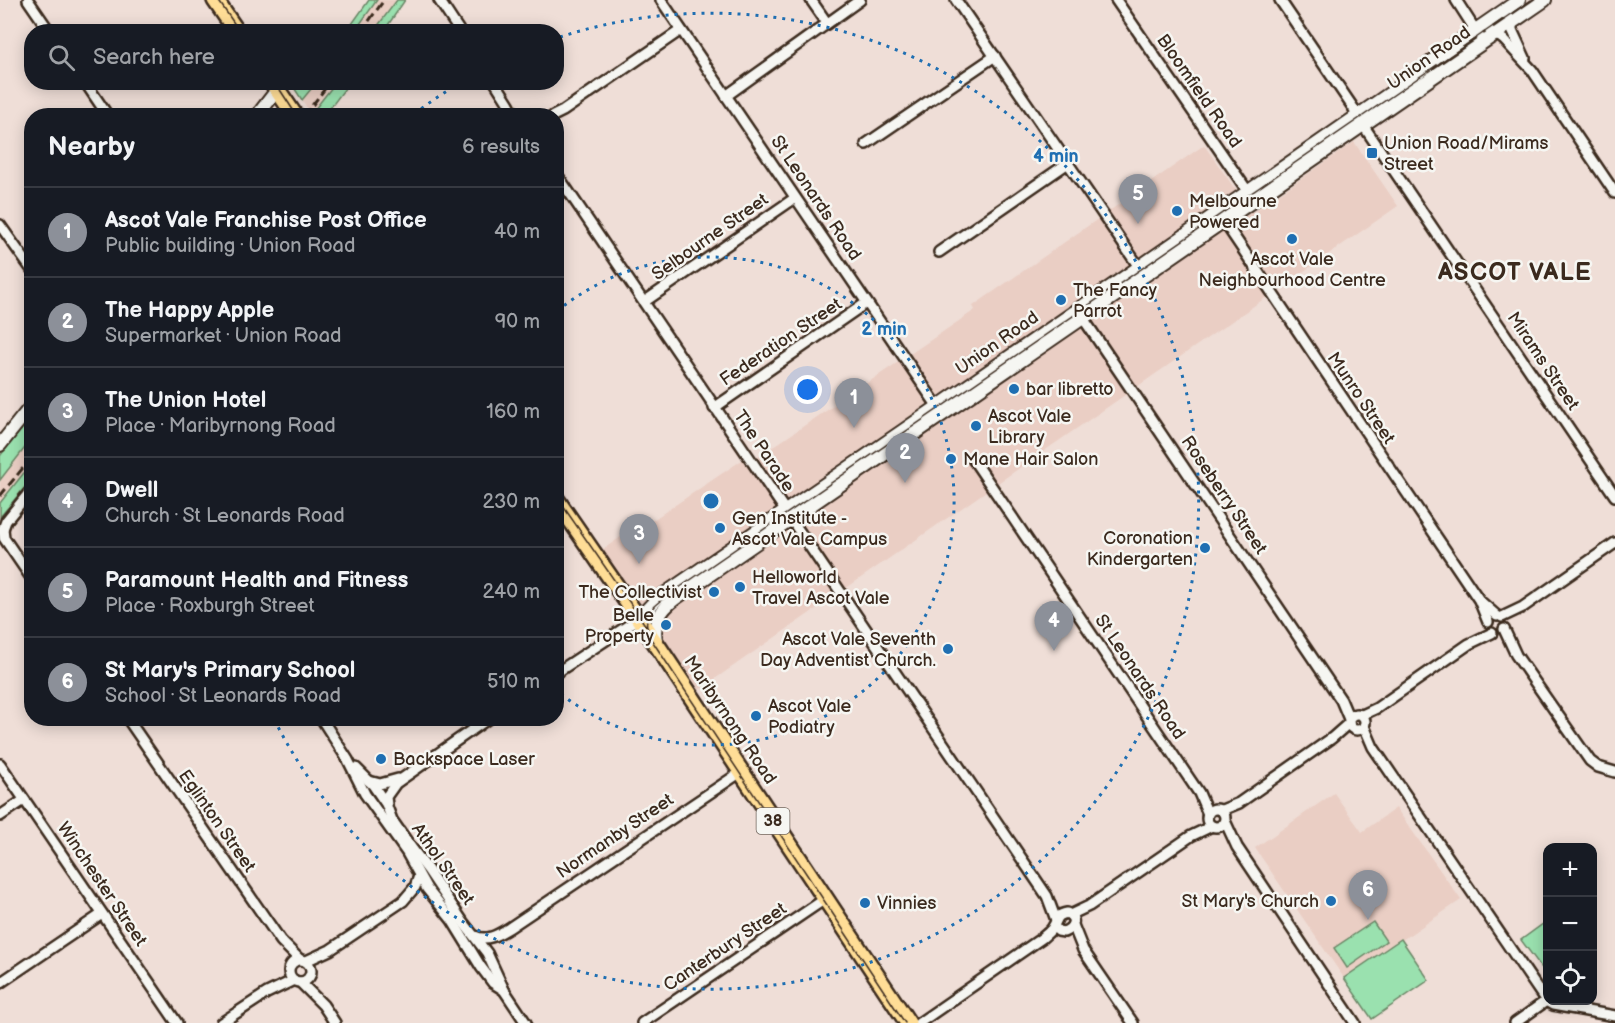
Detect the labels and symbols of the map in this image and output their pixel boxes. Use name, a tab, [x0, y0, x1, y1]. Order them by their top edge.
street label: Union Road	[1384, 22, 1474, 94]
street label: Bloomfield Road	[1152, 30, 1246, 152]
street label: St Leonards Road	[766, 132, 866, 264]
place label: Union Road/Mirams Street	[1384, 133, 1548, 175]
text: 4 min	[1033, 146, 1079, 167]
marker: Union Road/Mirams Street	[1365, 146, 1379, 160]
pin: 5	[1118, 174, 1158, 224]
street label: Selbourne Street	[648, 189, 773, 285]
place label: Melbourne Powered	[1189, 191, 1277, 233]
marker: Melbourne Powered	[1170, 204, 1184, 218]
marker: Ascot Vale Neighbourhood Centre	[1285, 232, 1299, 246]
place label: Ascot Vale Neighbourhood Centre	[1198, 249, 1386, 291]
district label: ASCOT VALE	[1437, 258, 1592, 287]
place label: The Fancy Parrot	[1073, 280, 1158, 322]
street label: Federation Street	[716, 293, 846, 390]
marker: The Fancy Parrot	[1054, 293, 1068, 307]
street label: Union Road	[952, 307, 1042, 379]
street label: Mirams Street	[1502, 308, 1584, 414]
text: 2 min	[861, 319, 907, 340]
street label: Munro Street	[1323, 348, 1400, 448]
your location	[793, 375, 822, 404]
pin: 1	[834, 378, 874, 428]
place label: bar libretto	[1026, 379, 1114, 400]
marker: bar libretto	[1007, 382, 1021, 396]
street label: The Parade	[729, 406, 799, 496]
place label: Ascot Vale Library	[988, 406, 1071, 448]
marker: Ascot Vale Library	[969, 419, 983, 433]
street label: Roseberry Street	[1177, 432, 1272, 559]
pin: 2	[886, 434, 924, 483]
place label: Mane Hair Salon	[963, 449, 1098, 470]
marker: Mane Hair Salon	[944, 452, 958, 466]
centre of rings	[701, 491, 721, 511]
place label: Gen Institute - Ascot Vale Campus	[732, 508, 887, 550]
pin: 3	[620, 514, 658, 564]
marker: Gen Institute - Ascot Vale Campus	[713, 521, 727, 535]
place label: Coronation Kindergarten	[1087, 528, 1193, 570]
marker: Coronation Kindergarten	[1198, 541, 1212, 555]
place label: Helloworld Travel Ascot Vale	[752, 567, 890, 609]
marker: Helloworld Travel Ascot Vale	[733, 580, 747, 594]
place label: The Collectivist	[579, 582, 702, 603]
marker: The Collectivist	[707, 585, 721, 599]
pin: 4	[1034, 602, 1074, 651]
place label: Belle Property	[585, 605, 655, 647]
street label: St Leonards Road	[1090, 611, 1190, 743]
marker: Belle Property	[659, 618, 673, 632]
place label: Ascot Vale Seventh Day Adventist Church.	[760, 629, 936, 671]
marker: Ascot Vale Seventh Day Adventist Church.	[941, 642, 955, 656]
street label: Maribyrnong Road	[679, 652, 781, 788]
place label: Ascot Vale Podiatry	[768, 696, 851, 738]
marker: Ascot Vale Podiatry	[749, 709, 763, 723]
place label: Backspace Laser	[393, 749, 535, 770]
marker: Backspace Laser	[374, 752, 388, 766]
street label: Eglinton Street	[174, 766, 260, 877]
street label: Normanby Street	[553, 789, 678, 883]
road number: 38	[756, 808, 790, 834]
street label: Winchester Street	[53, 818, 152, 950]
street label: Athol Street	[407, 819, 479, 909]
pin: 6	[1348, 870, 1388, 920]
place label: St Mary's Church	[1182, 891, 1319, 912]
place label: Vinnies	[877, 893, 937, 914]
marker: St Mary's Church	[1324, 894, 1338, 908]
marker: Vinnies	[858, 896, 872, 910]
street label: Canterbury Street	[660, 898, 791, 996]

